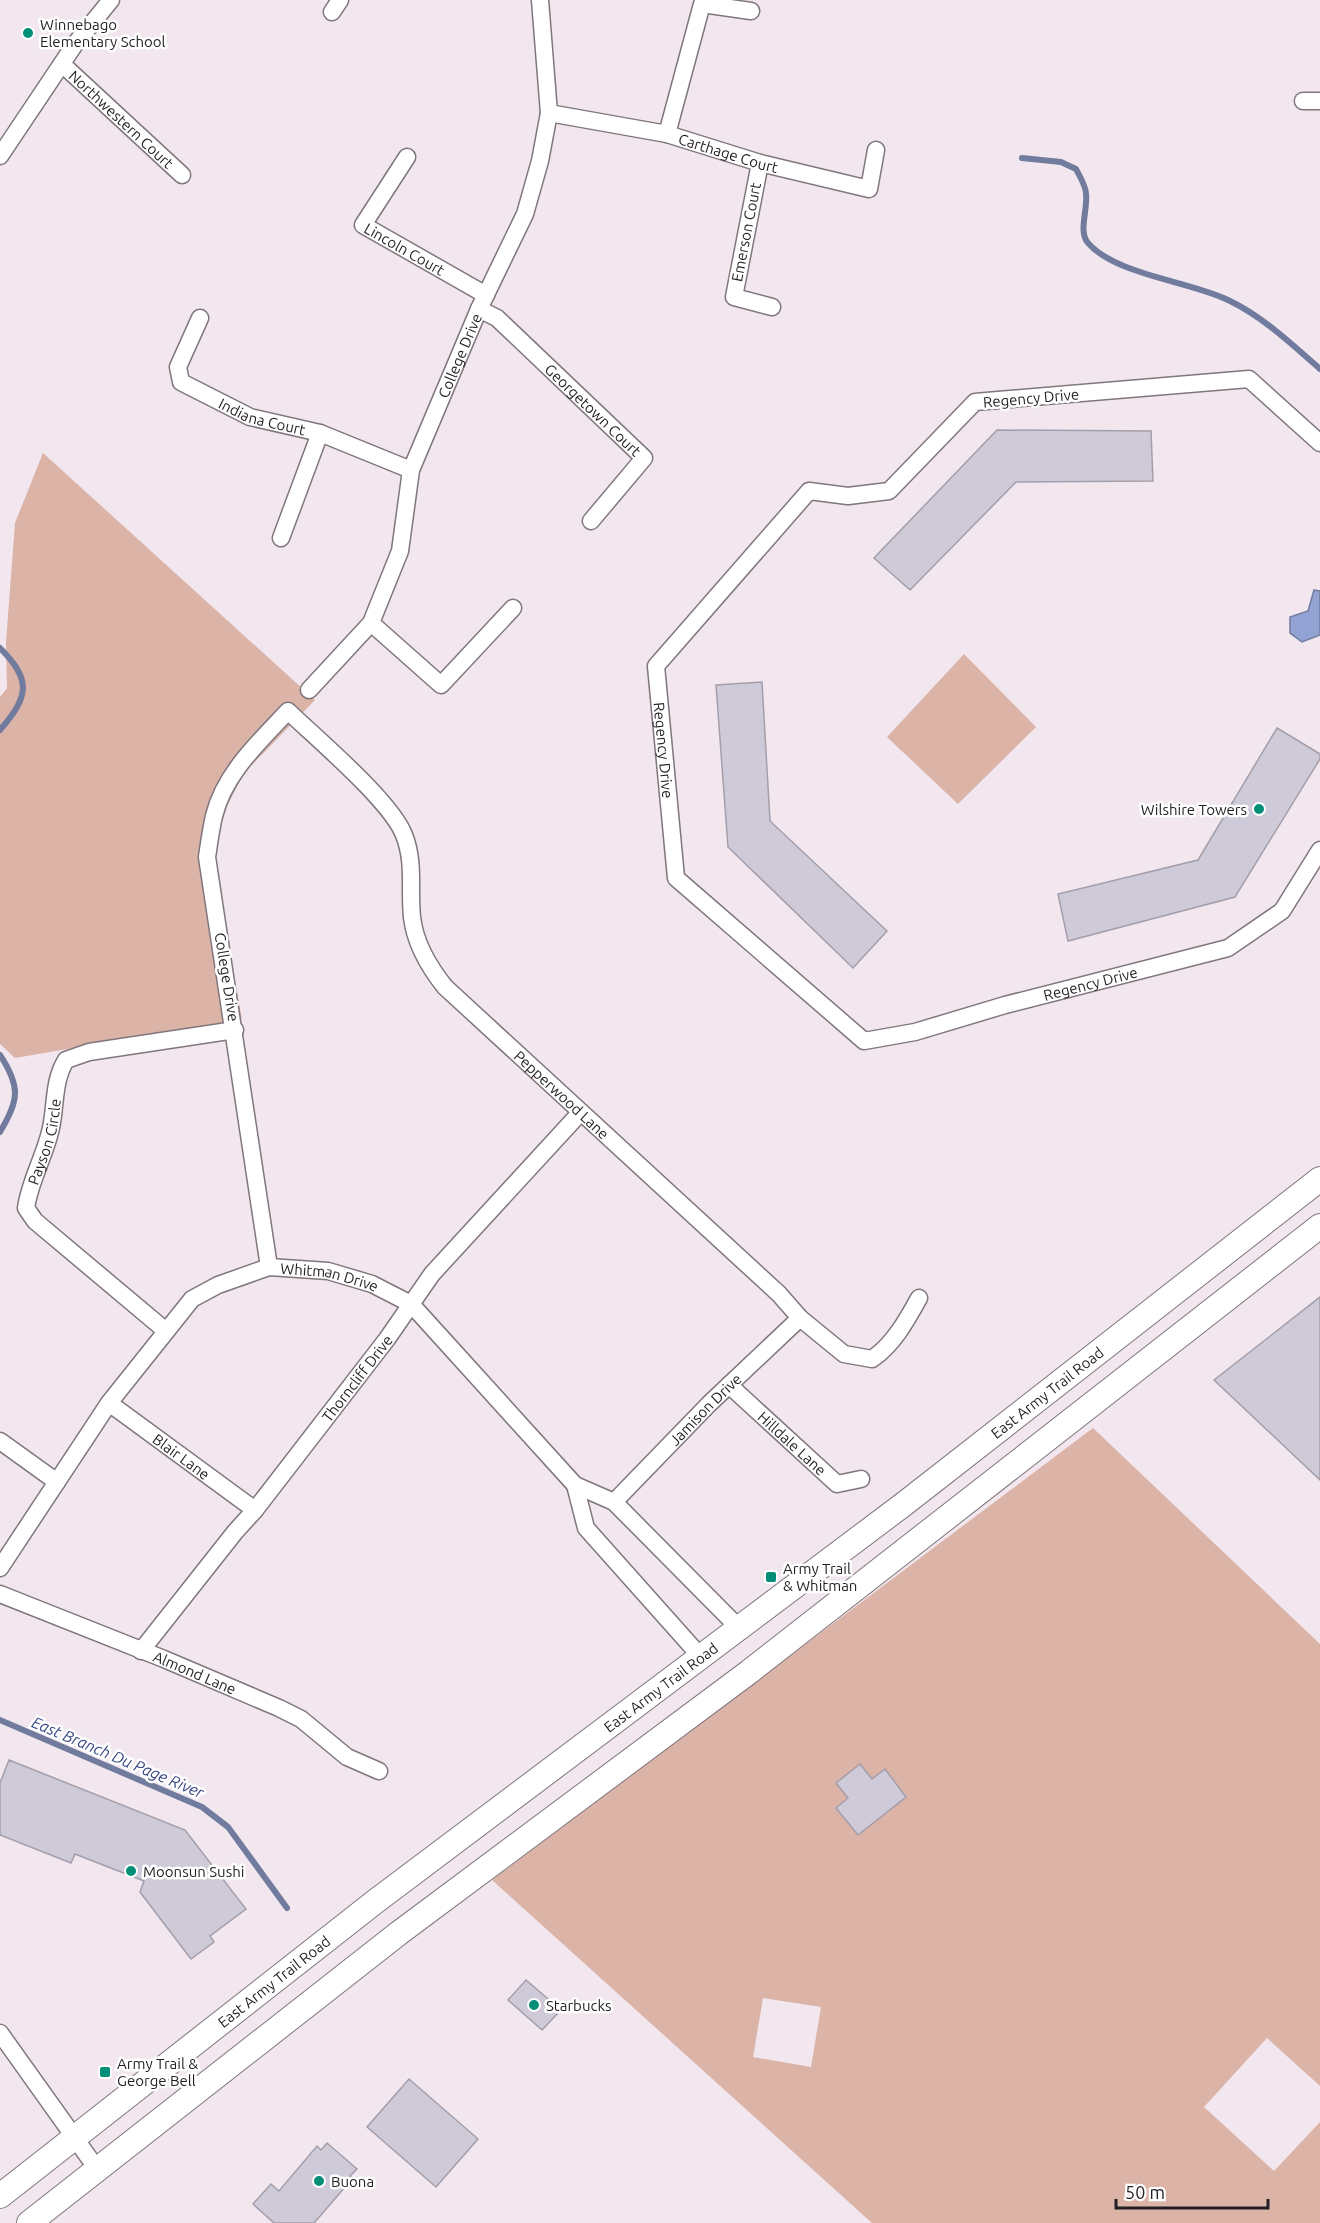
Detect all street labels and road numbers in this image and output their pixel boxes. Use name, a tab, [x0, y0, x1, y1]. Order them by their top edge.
street label: Northwestern Court	[66, 67, 177, 172]
street label: Carthage Court	[676, 130, 780, 176]
street label: Emerson Court	[728, 181, 764, 283]
street label: Lincoln Court	[362, 219, 448, 278]
street label: College Drive	[434, 311, 485, 400]
street label: Georgetown Court	[542, 360, 645, 459]
street label: Regency Drive	[982, 385, 1080, 411]
street label: Indiana Court	[216, 394, 307, 438]
street label: Regency Drive	[651, 701, 677, 799]
street label: College Drive	[212, 931, 242, 1023]
street label: Regency Drive	[1042, 963, 1139, 1003]
street label: Pepperwood Lane	[511, 1047, 613, 1142]
street label: Payson Circle	[24, 1098, 63, 1187]
street label: Whitman Drive	[280, 1259, 382, 1295]
street label: Thorncliff Drive	[318, 1331, 396, 1425]
street label: East Army Trail Road	[987, 1343, 1107, 1441]
street label: Jamison Drive	[665, 1370, 744, 1449]
street label: Hilldale Lane	[755, 1408, 830, 1479]
street label: Blair Lane	[150, 1430, 213, 1483]
street label: East Army Trail Road	[600, 1639, 721, 1735]
street label: Almond Lane	[151, 1647, 239, 1697]
street label: East Army Trail Road	[214, 1932, 333, 2030]

